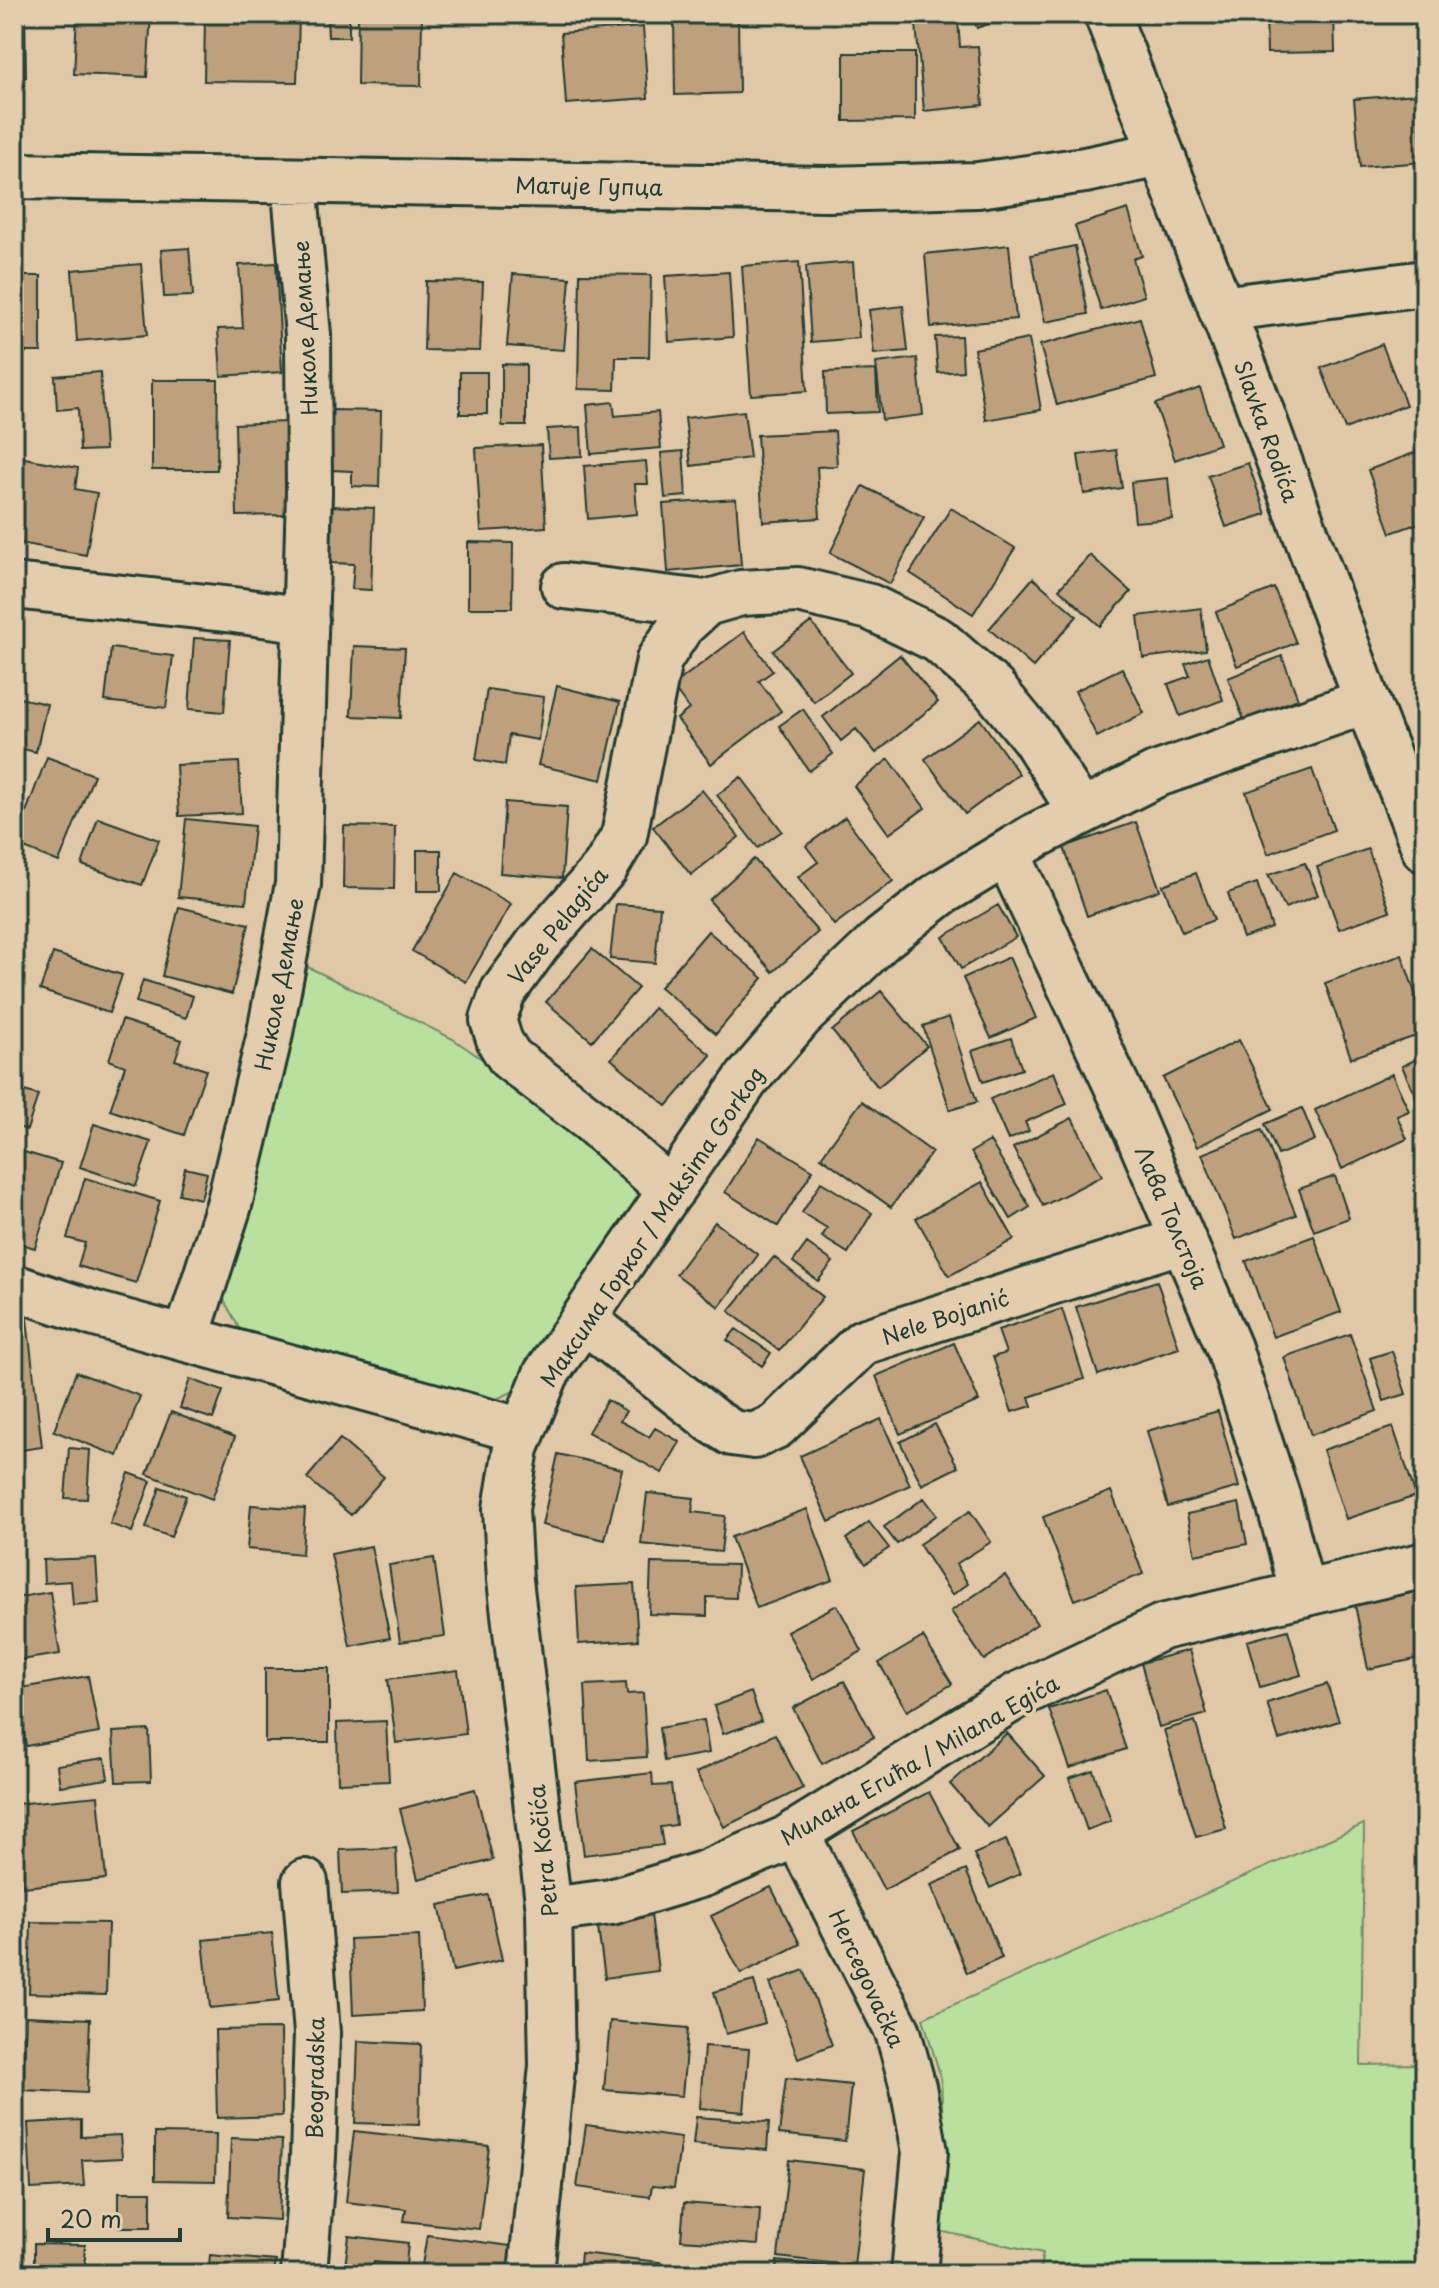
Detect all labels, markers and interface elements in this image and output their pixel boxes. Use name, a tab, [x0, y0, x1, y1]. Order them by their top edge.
street label: Матије Гупца	[515, 167, 663, 203]
street label: Николе Демање	[283, 240, 325, 416]
street label: Slavka Rodića	[1227, 355, 1309, 507]
street label: Vase Pelagića	[499, 859, 615, 991]
street label: Николе Демање	[245, 895, 311, 1073]
street label: Максима Горког / Maksima Gorkog	[531, 1059, 771, 1393]
street label: Лава Толстоја	[1128, 1140, 1218, 1294]
street label: Nele Bojanić	[877, 1280, 1013, 1352]
street label: Милана Егића / Milana Egića	[773, 1665, 1065, 1853]
street label: Petra Kočića	[519, 1783, 565, 1919]
street label: Hercegovačka	[822, 1904, 915, 2053]
street label: Beogradska	[296, 2016, 332, 2139]
scale bar	[48, 2192, 180, 2242]
text: 20 m	[60, 2200, 122, 2236]

